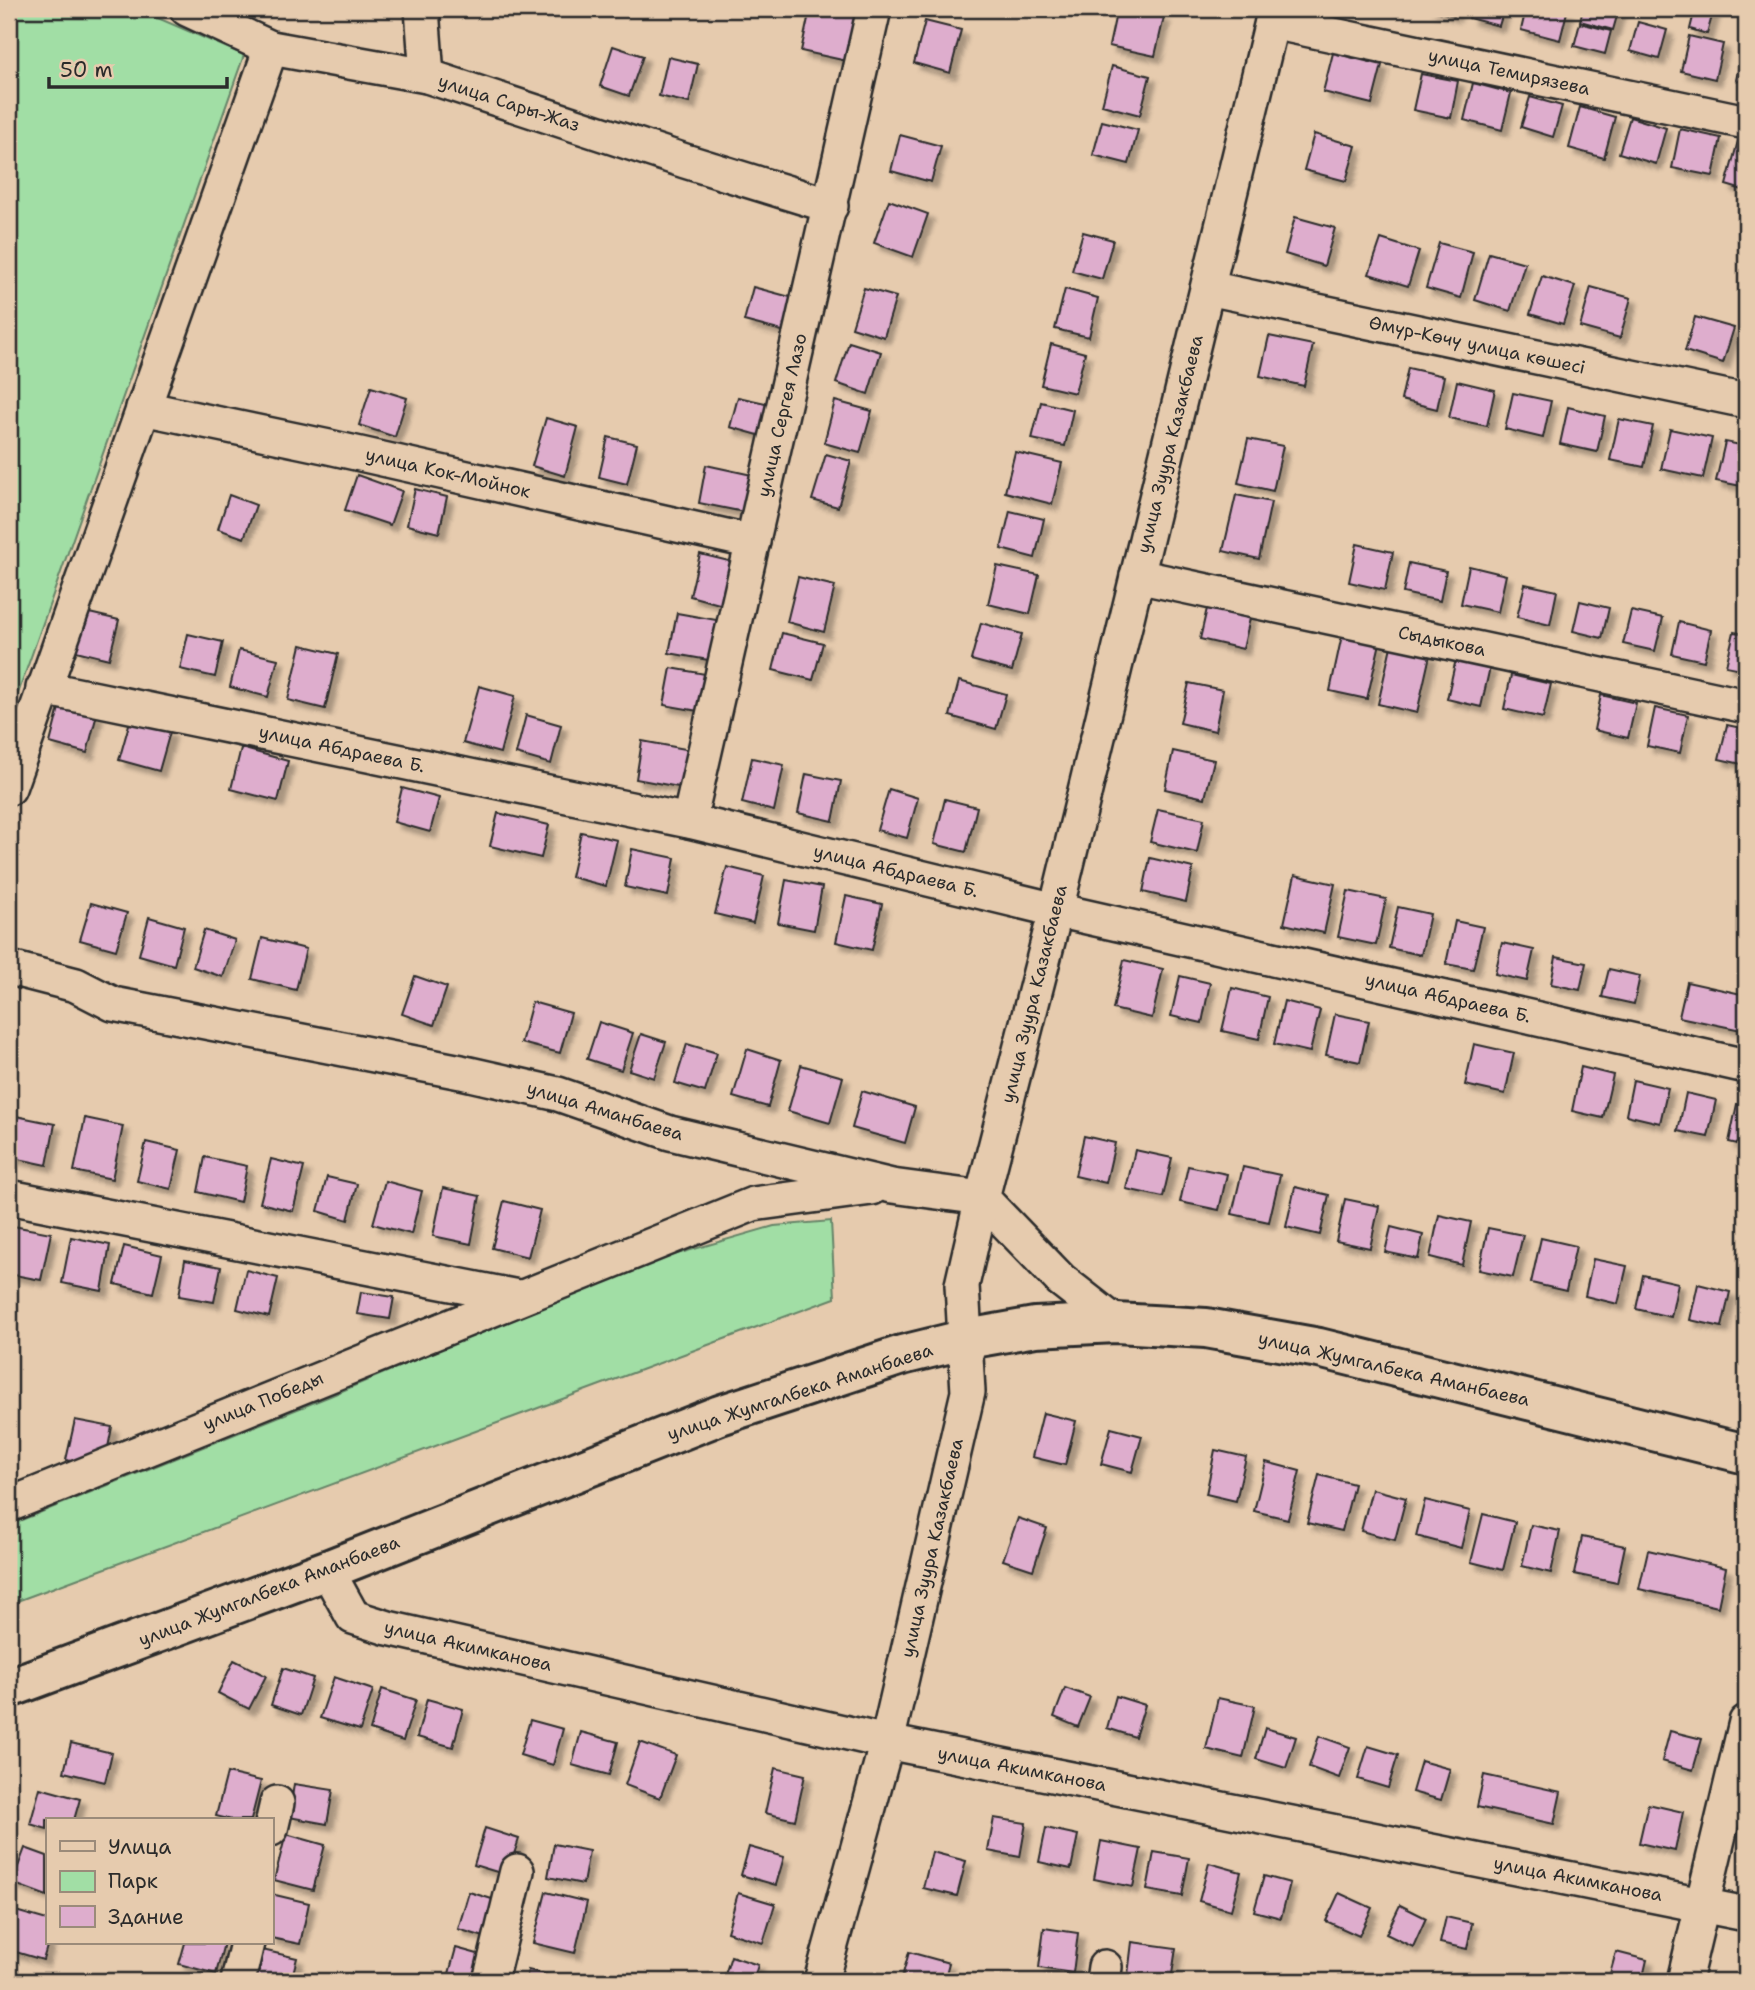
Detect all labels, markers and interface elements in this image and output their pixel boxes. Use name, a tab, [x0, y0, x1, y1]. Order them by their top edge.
street label: улица Темирязева	[1426, 43, 1592, 101]
scale bar	[49, 46, 228, 90]
text: 50 m	[60, 56, 113, 84]
street label: улица Сары-Жаз	[435, 69, 583, 137]
street label: Өмүр-Көчү улица көшесі	[1366, 310, 1588, 380]
street label: улица Сергея Лазо	[751, 331, 813, 499]
street label: улица Зуура Казакбаева	[1131, 332, 1209, 556]
street label: улица Кок-Мойнок	[363, 442, 533, 504]
street label: Сыдыкова	[1396, 620, 1488, 662]
street label: улица Абдраева Б.	[257, 720, 427, 778]
street label: улица Абдраева Б.	[811, 839, 981, 903]
street label: улица Зуура Казакбаева	[995, 882, 1073, 1106]
street label: улица Абдраева Б.	[1363, 967, 1533, 1029]
street label: улица Аманбаева	[524, 1076, 686, 1146]
street label: улица Жумгалбека Аманбаева	[1256, 1326, 1532, 1412]
street label: улица Жумгалбека Аманбаева	[664, 1338, 936, 1446]
street label: улица Победы	[199, 1366, 327, 1436]
street label: улица Зуура Казакбаева	[895, 1436, 969, 1660]
street label: улица Жумгалбека Аманбаева	[135, 1530, 403, 1652]
street label: улица Акимканова	[382, 1615, 554, 1677]
street label: улица Акимканова	[936, 1741, 1108, 1797]
legend	[46, 1818, 273, 1944]
text: Улица	[108, 1833, 171, 1861]
street label: улица Акимканова	[1492, 1851, 1664, 1907]
text: Парк	[108, 1867, 158, 1895]
text: Здание	[108, 1903, 184, 1931]

